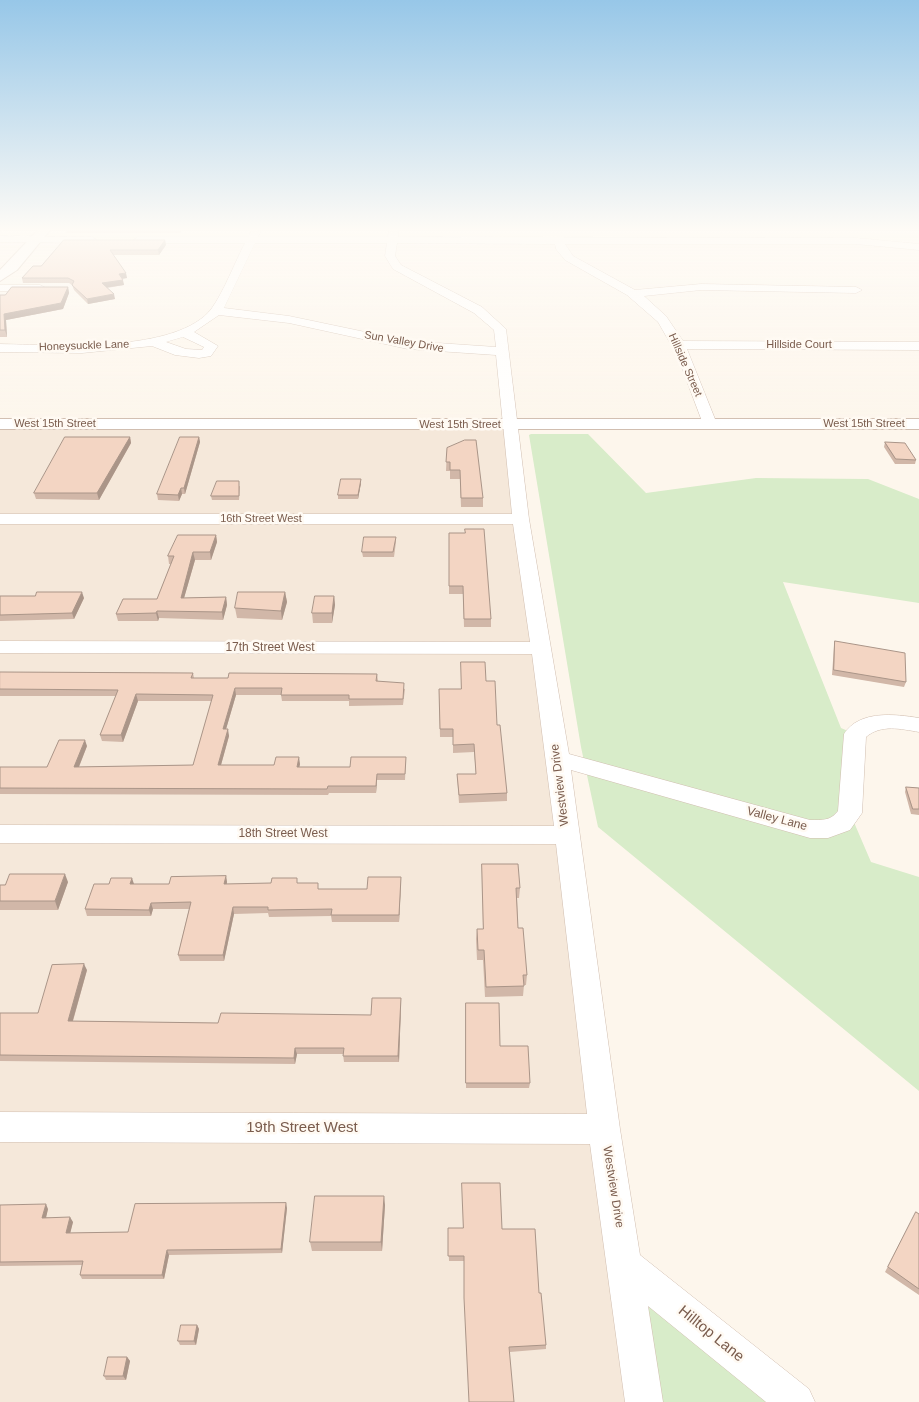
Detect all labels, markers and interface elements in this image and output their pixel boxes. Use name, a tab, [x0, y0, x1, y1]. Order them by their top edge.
street label: Sun Valley Drive	[363, 329, 445, 355]
street label: Hillside Street	[665, 331, 705, 399]
street label: Honeysuckle Lane	[39, 338, 129, 354]
street label: Hillside Court	[766, 338, 832, 352]
street label: West 15th Street	[14, 417, 96, 431]
street label: West 15th Street	[823, 417, 905, 431]
street label: West 15th Street	[419, 418, 501, 432]
street label: 16th Street West	[220, 512, 302, 526]
street label: 17th Street West	[225, 641, 315, 655]
street label: Westview Drive	[548, 743, 572, 827]
street label: Valley Lane	[745, 804, 809, 834]
street label: 18th Street West	[238, 827, 328, 841]
street label: 19th Street West	[246, 1119, 358, 1137]
street label: Westview Drive	[599, 1145, 627, 1229]
street label: Hilltop Lane	[675, 1302, 747, 1366]

